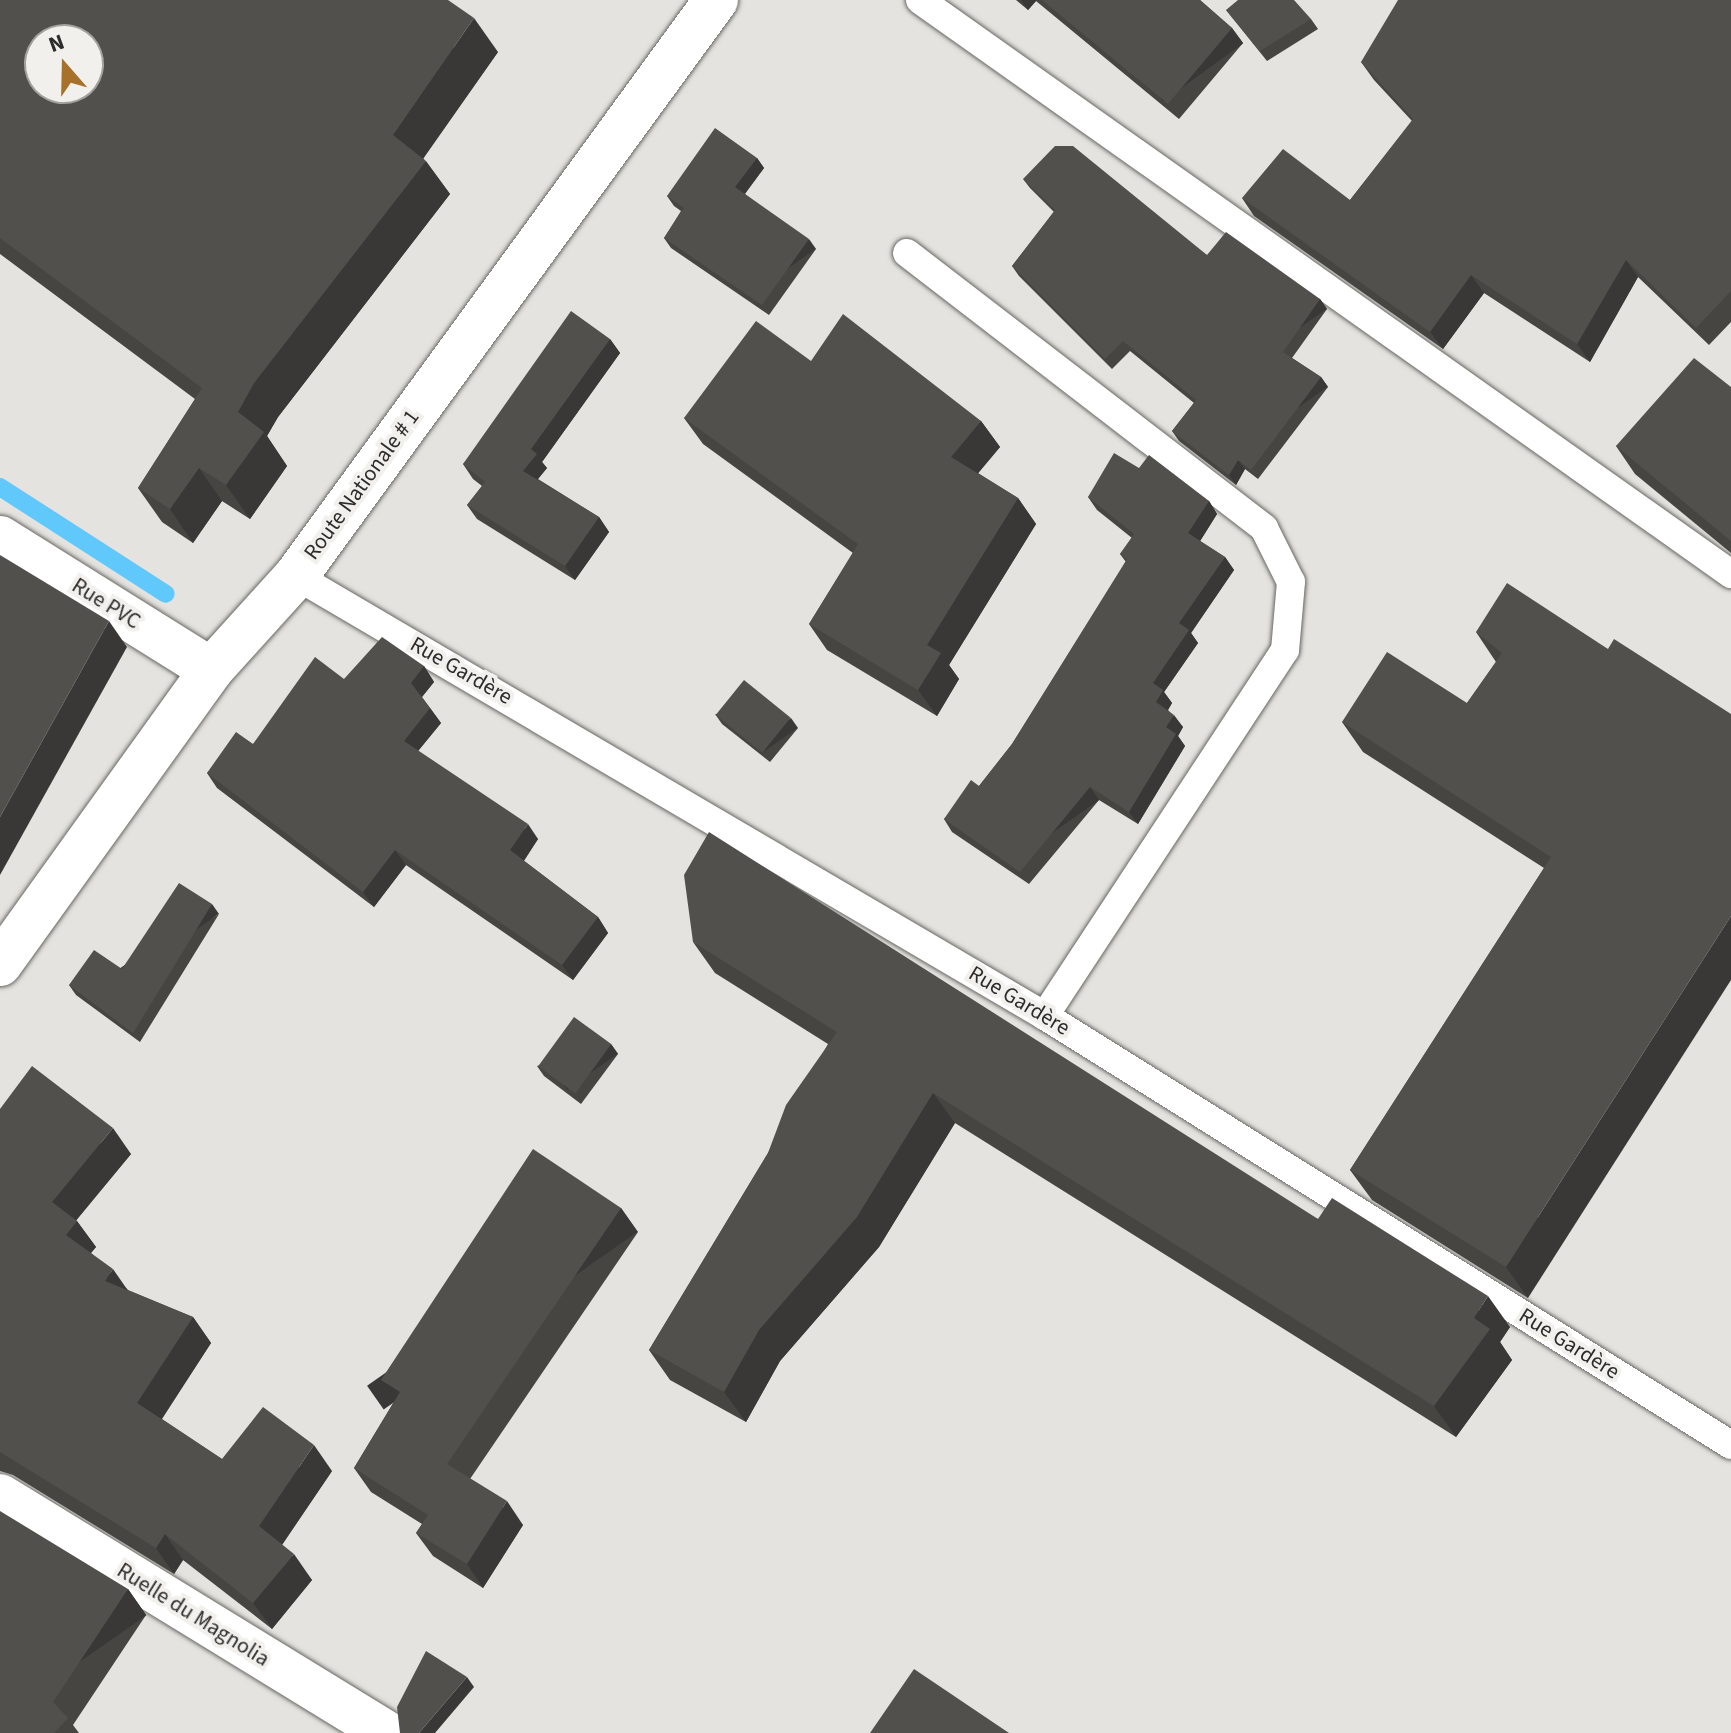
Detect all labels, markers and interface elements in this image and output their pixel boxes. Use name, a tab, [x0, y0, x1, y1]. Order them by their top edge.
north arrow	[24, 24, 104, 104]
text: N	[44, 26, 69, 61]
street label: Route Nationale # 1	[299, 405, 425, 565]
street label: Rue PVC	[67, 573, 145, 635]
street label: Rue Gardère	[405, 631, 517, 711]
street label: Rue Gardère	[964, 961, 1074, 1041]
street label: Rue Gardère	[1514, 1303, 1624, 1385]
street label: Ruelle du Magnolia	[112, 1558, 274, 1672]

